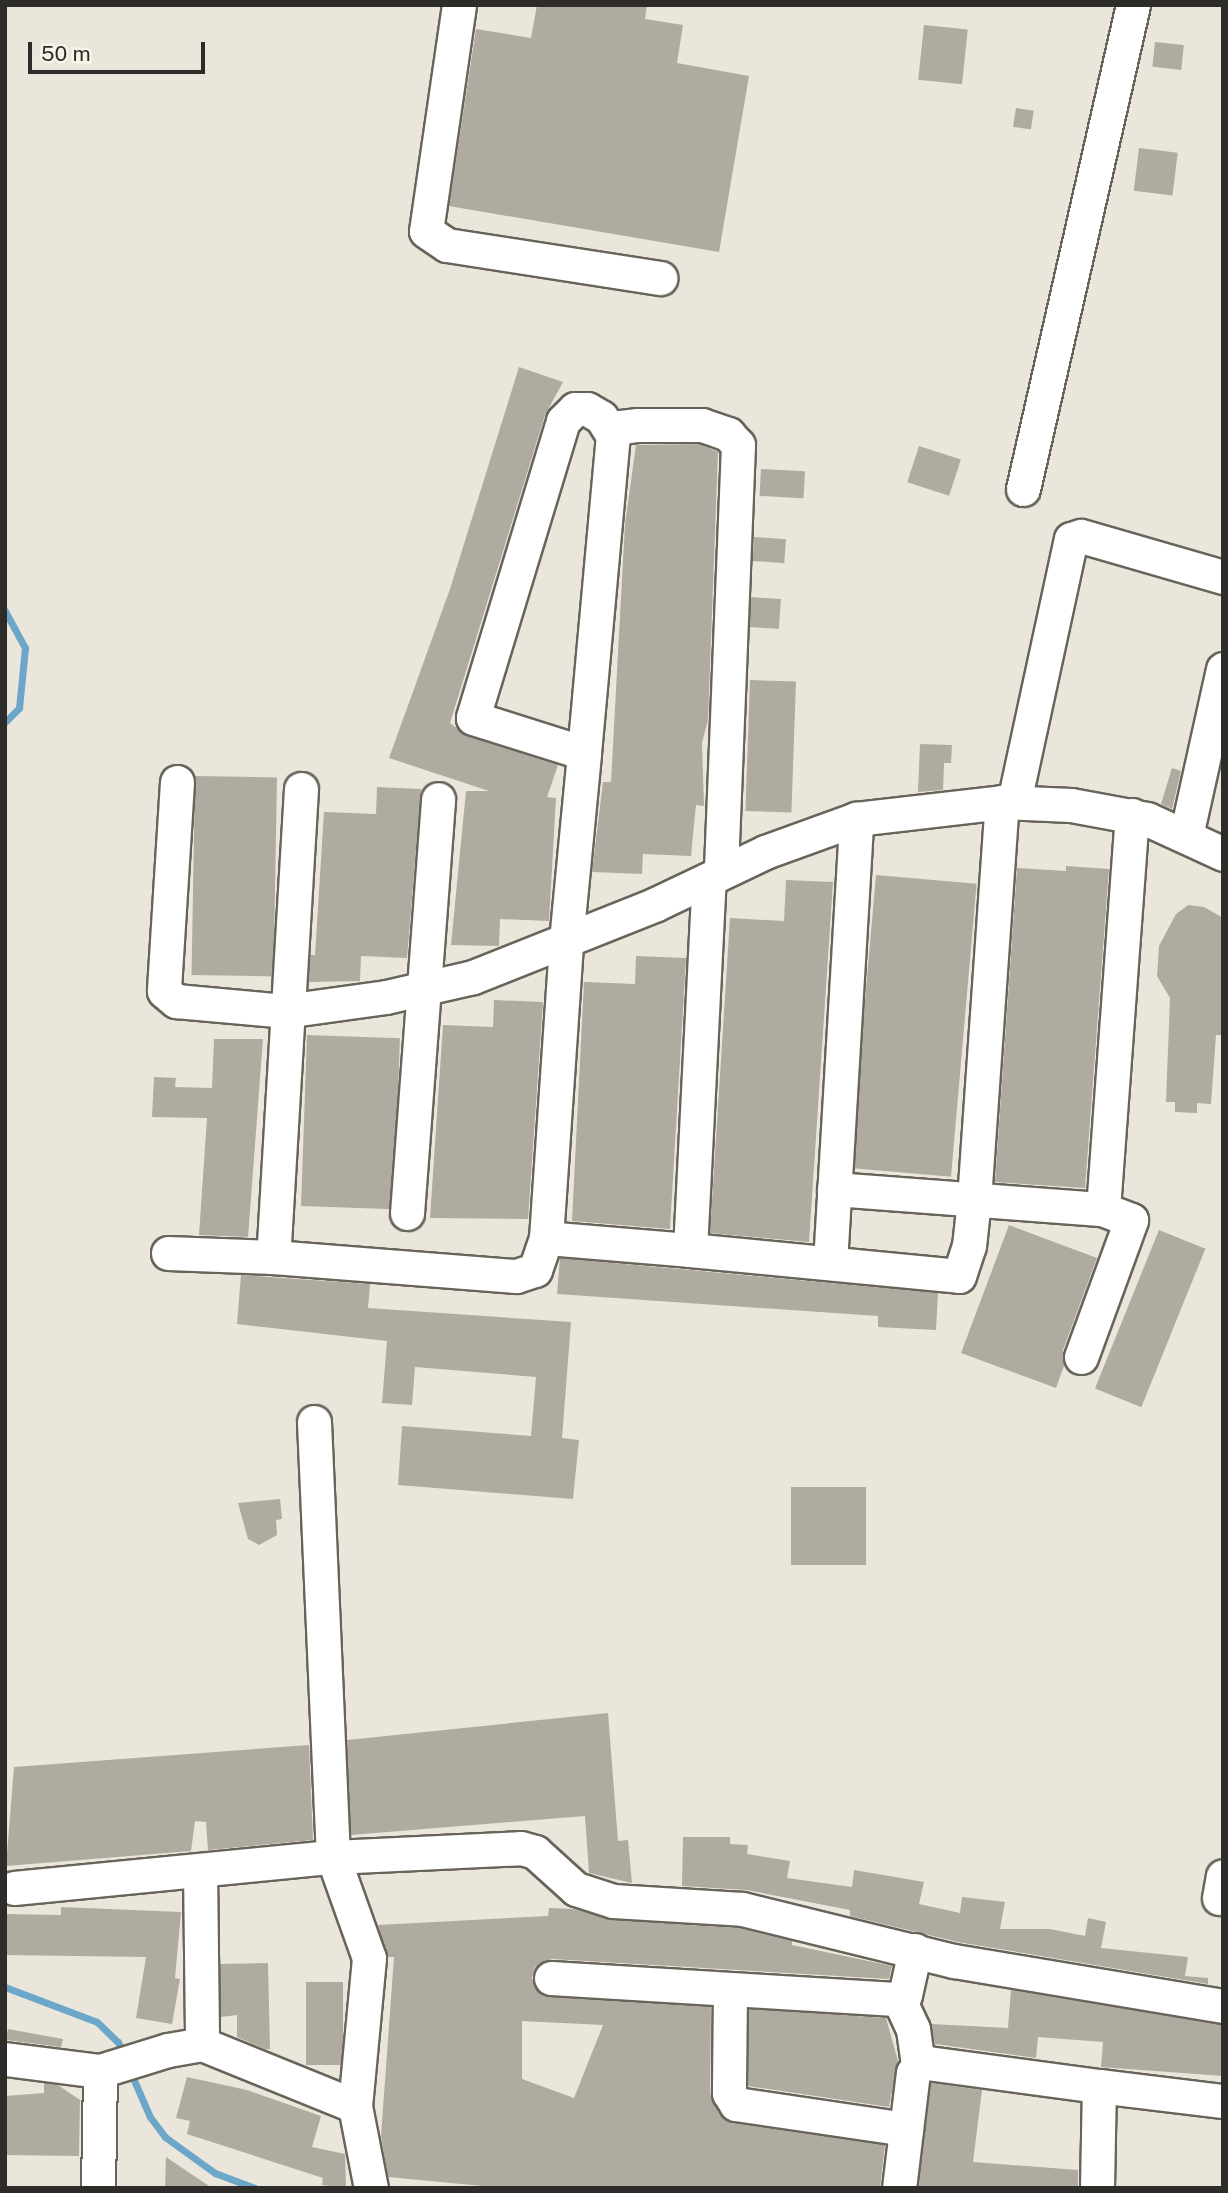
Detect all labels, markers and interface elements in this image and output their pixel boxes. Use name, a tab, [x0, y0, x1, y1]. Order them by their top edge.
scale bar	[32, 28, 208, 72]
text: 50 m	[41, 41, 91, 66]

